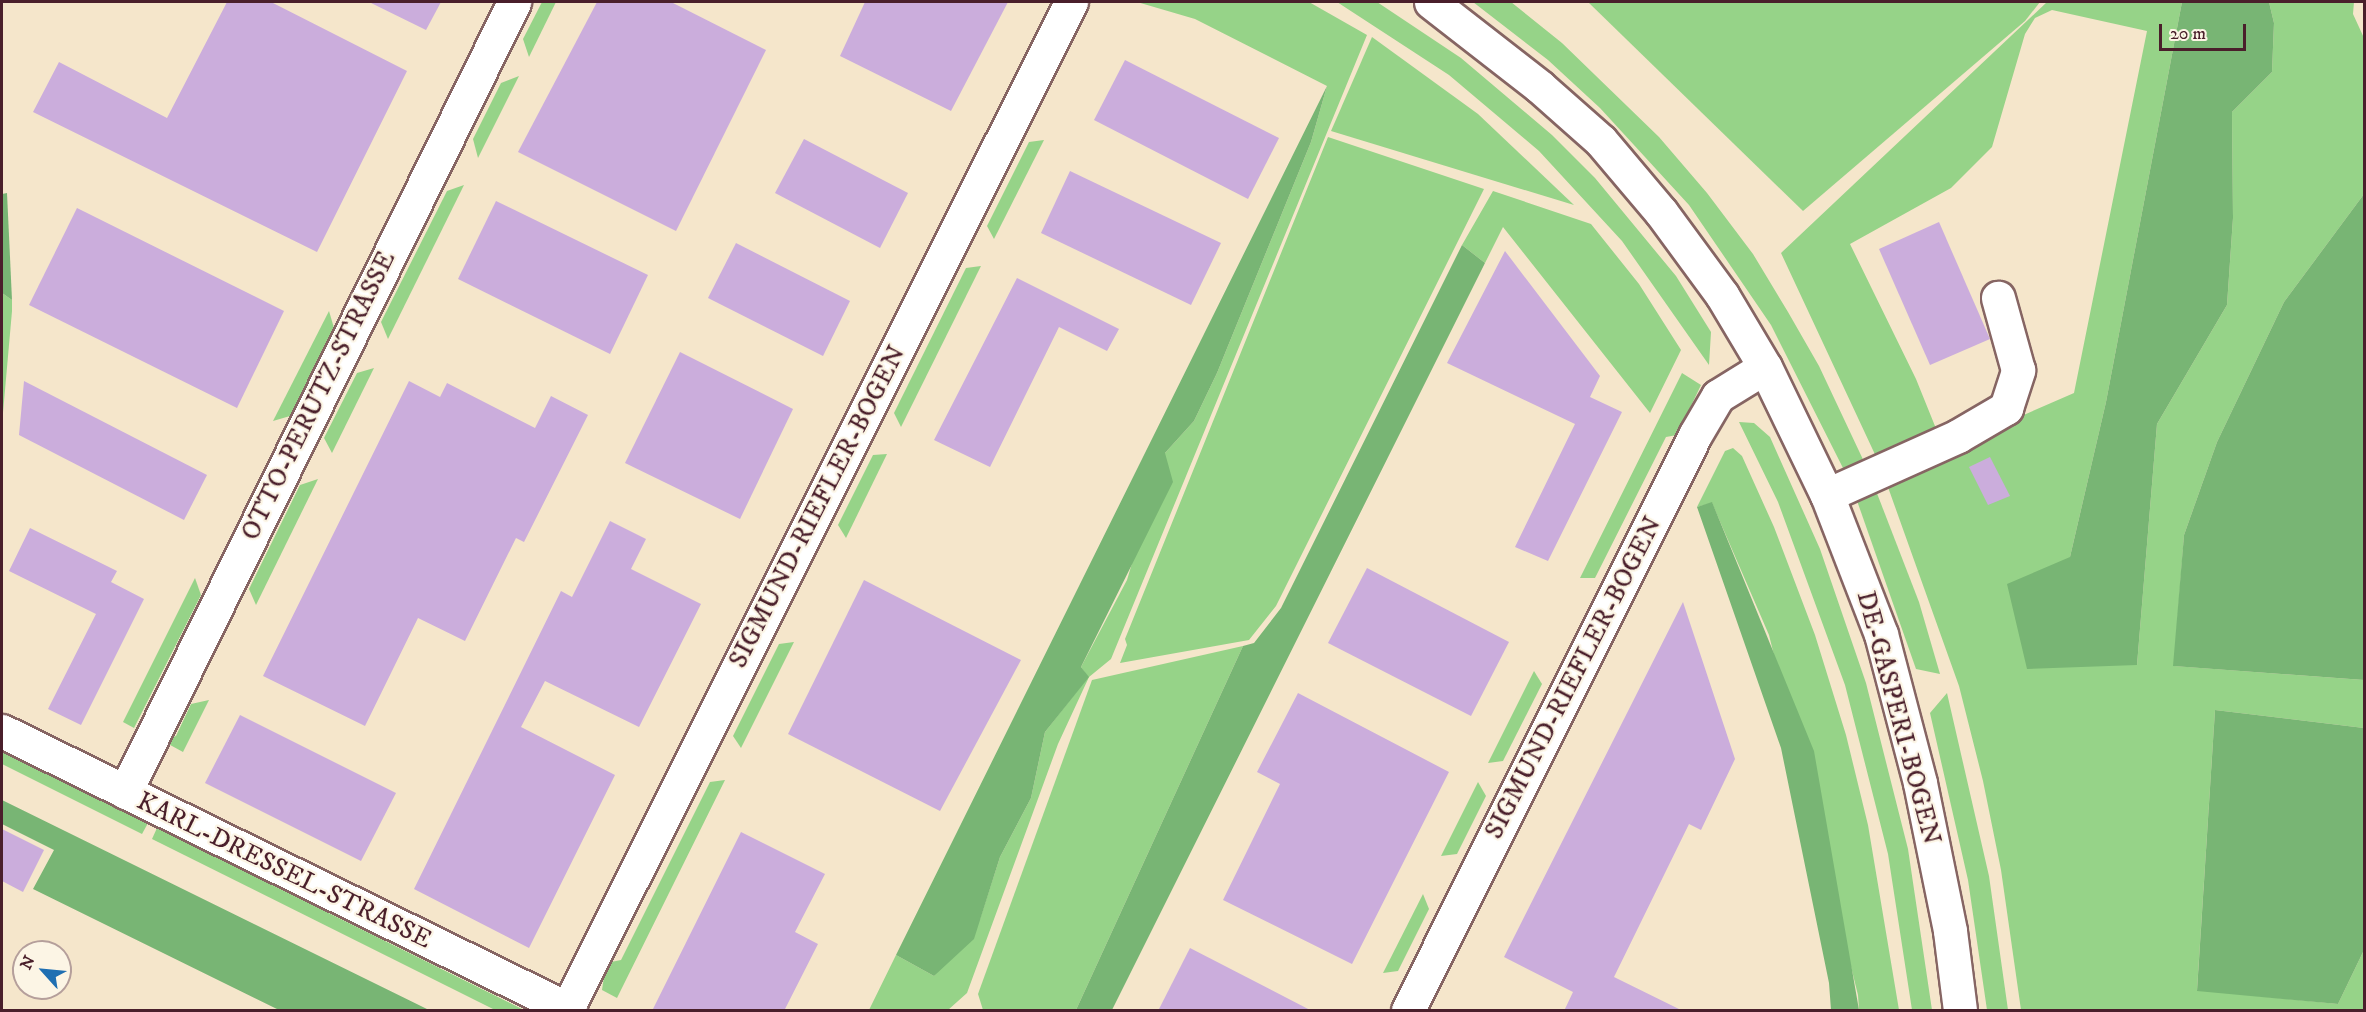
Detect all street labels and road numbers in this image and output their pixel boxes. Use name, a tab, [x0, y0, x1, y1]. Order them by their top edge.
street label: OTTO-PERUTZ-STRASSE	[235, 246, 403, 546]
street label: SIGMUND-RIEFLER-BOGEN	[723, 341, 913, 673]
street label: SIGMUND-RIEFLER-BOGEN	[1479, 512, 1669, 844]
street label: DE-GASPERI-BOGEN	[1849, 588, 1947, 848]
street label: KARL-DRESSEL-STRASSE	[132, 786, 436, 956]

